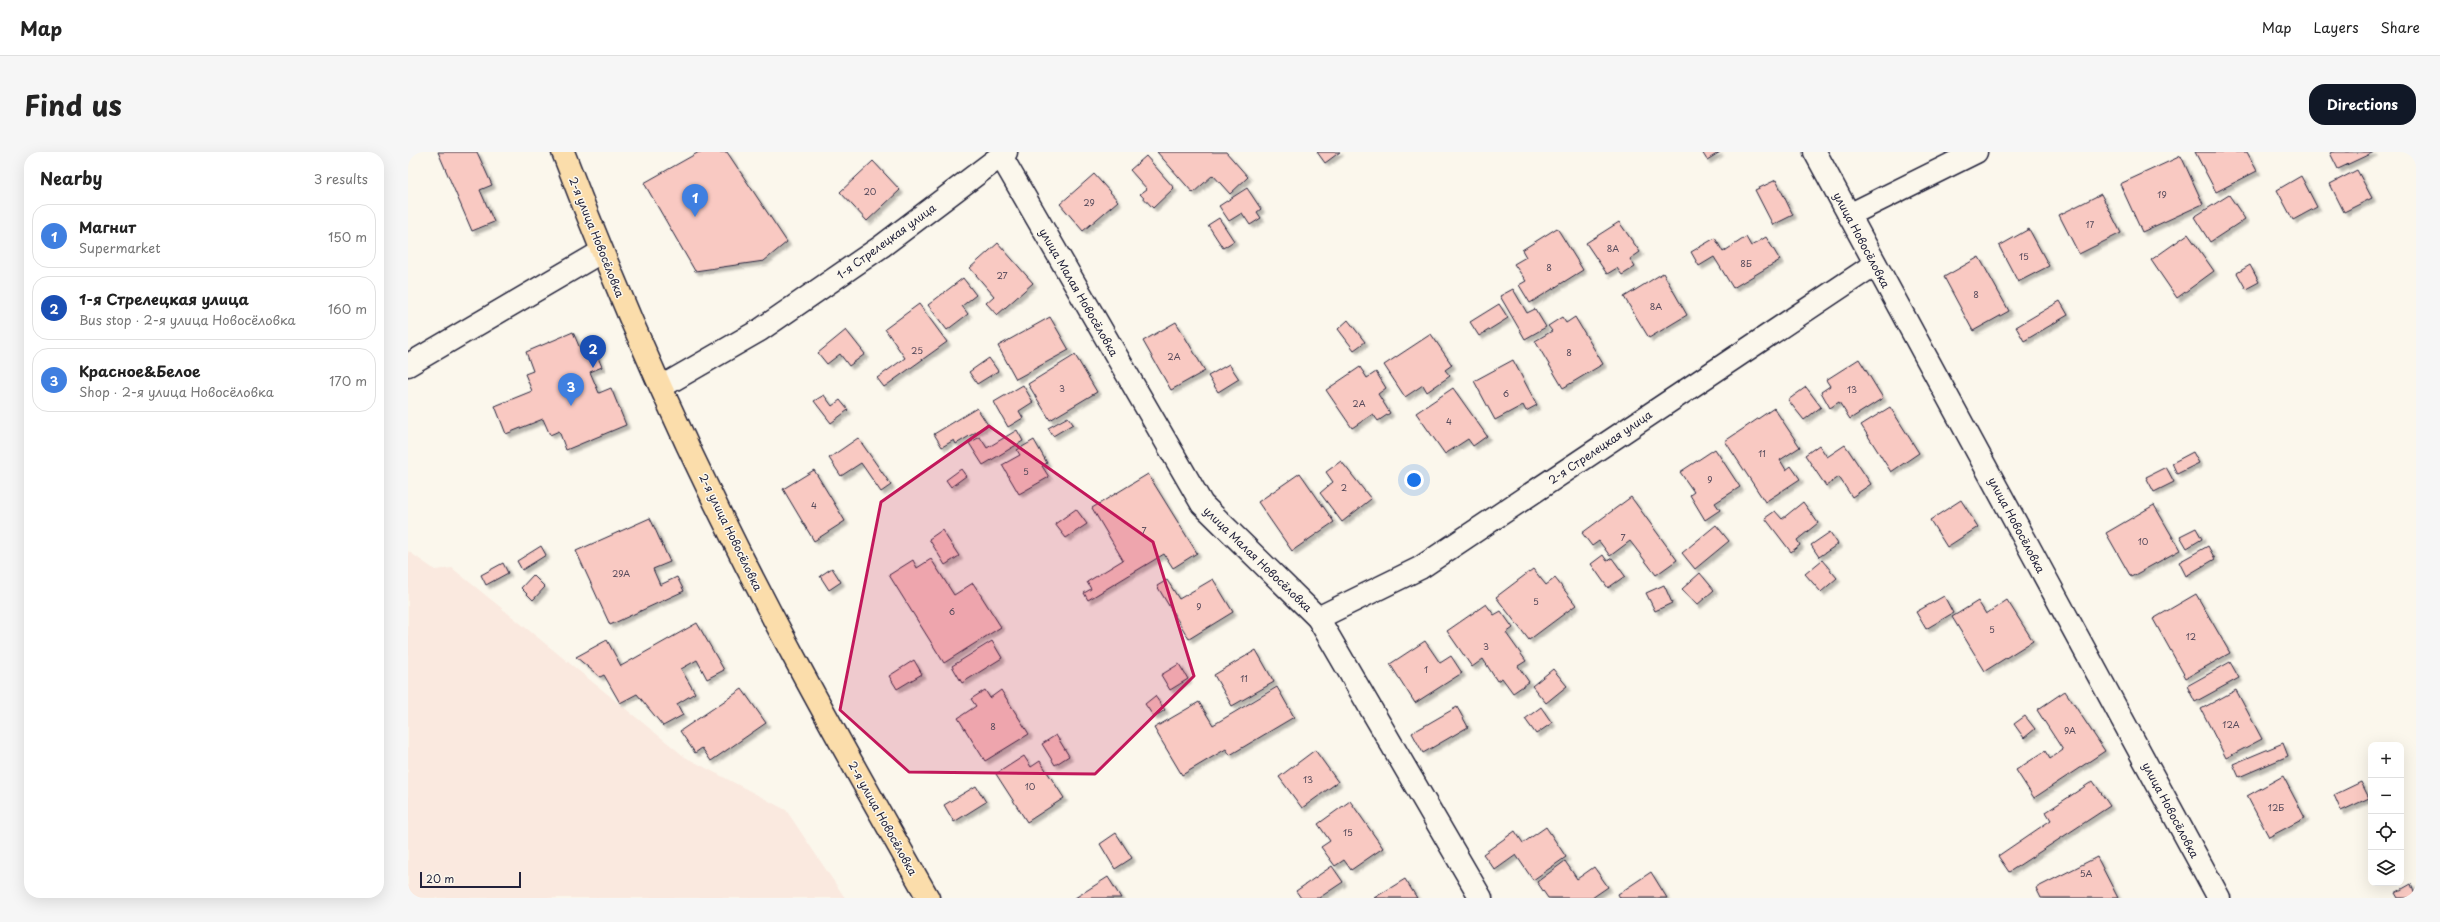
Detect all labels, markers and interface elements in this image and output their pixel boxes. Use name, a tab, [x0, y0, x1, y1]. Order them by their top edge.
text: Map	[20, 14, 62, 42]
text: Map	[2262, 17, 2292, 38]
text: Layers	[2314, 17, 2359, 38]
text: Share	[2381, 17, 2420, 38]
text: Find us	[24, 83, 122, 126]
button: Directions	[2309, 84, 2416, 125]
text: Nearby	[40, 165, 102, 191]
text: 3 results	[314, 169, 368, 188]
street label: 2-я улица Новосёловка	[565, 174, 629, 300]
pin: 1	[682, 184, 708, 217]
house number: 20	[864, 184, 877, 198]
house number: 19	[2157, 187, 2167, 201]
street label: улица Новосёловка	[1830, 189, 1895, 291]
house number: 29	[1083, 195, 1095, 209]
street label: 1-я Стрелецкая улица	[833, 199, 939, 283]
text: Магнит	[79, 215, 136, 238]
house number: 17	[2086, 217, 2095, 231]
street label: улица Малая Новосёловка	[1035, 225, 1123, 359]
text: 1	[51, 227, 57, 246]
text: 150 m	[328, 227, 367, 246]
text: Supermarket	[79, 238, 161, 257]
house number: 8А	[1607, 241, 1619, 255]
house number: 15	[2019, 249, 2029, 263]
house number: 8Б	[1740, 256, 1752, 270]
house number: 8	[1546, 260, 1552, 274]
house number: 27	[996, 268, 1008, 282]
text: 1-я Стрелецкая улица	[79, 287, 249, 310]
house number: 8	[1973, 287, 1979, 301]
text: 2	[49, 299, 59, 318]
text: 160 m	[328, 299, 367, 318]
house number: 8А	[1650, 299, 1662, 313]
text: Bus stop · 2-я улица Новосёловка	[79, 310, 296, 329]
pin: 2	[580, 335, 606, 368]
house number: 25	[911, 343, 923, 357]
house number: 8	[1566, 345, 1572, 359]
house number: 2А	[1167, 349, 1181, 363]
text: Красное&Белое	[79, 359, 201, 382]
text: 3	[50, 371, 58, 390]
text: 170 m	[329, 371, 367, 390]
pin: 3	[558, 373, 584, 406]
house number: 3	[1059, 381, 1065, 395]
text: Shop · 2-я улица Новосёловка	[79, 382, 274, 401]
house number: 13	[1847, 382, 1857, 396]
house number: 6	[1503, 386, 1509, 400]
house number: 2А	[1352, 396, 1366, 410]
street label: 2-я Стрелецкая улица	[1545, 406, 1655, 488]
house number: 4	[1446, 414, 1452, 428]
house number: 11	[1758, 446, 1766, 460]
house number: 5	[1023, 464, 1029, 478]
street label: 2-я улица Новосёловка	[695, 470, 767, 594]
your location	[1404, 470, 1424, 490]
house number: 9	[1707, 472, 1713, 486]
street label: улица Новосёловка	[1985, 474, 2050, 576]
house number: 2	[1341, 480, 1347, 494]
house number: 4	[811, 498, 817, 512]
street label: улица Малая Новосёловка	[1200, 502, 1316, 616]
house number: 7	[1141, 523, 1147, 537]
house number: 7	[1620, 530, 1626, 544]
house number: 10	[2138, 534, 2149, 548]
house number: 29А	[612, 566, 630, 580]
house number: 5	[1533, 594, 1539, 608]
house number: 9	[1196, 599, 1202, 613]
house number: 6	[949, 604, 955, 618]
house number: 5	[1989, 622, 1995, 636]
house number: 12	[2186, 629, 2196, 643]
house number: 3	[1483, 639, 1489, 653]
house number: 1	[1424, 662, 1428, 676]
house number: 11	[1240, 671, 1248, 685]
house number: 12А	[2222, 717, 2240, 731]
house number: 8	[990, 719, 996, 733]
house number: 9А	[2064, 723, 2076, 737]
map controls	[2368, 742, 2404, 886]
button: +	[2368, 742, 2404, 778]
street label: 2-я улица Новосёловка	[844, 758, 922, 879]
street label: улица Новосёловка	[2139, 759, 2204, 861]
house number: 13	[1303, 772, 1313, 786]
button: −	[2368, 778, 2404, 814]
house number: 10	[1025, 779, 1036, 793]
house number: 12Б	[2268, 800, 2284, 814]
button: locate	[2368, 814, 2404, 850]
house number: 15	[1343, 825, 1353, 839]
button: layers	[2368, 850, 2404, 886]
house number: 5А	[2080, 866, 2092, 880]
scale bar	[420, 870, 521, 889]
text: 20 m	[426, 870, 454, 887]

